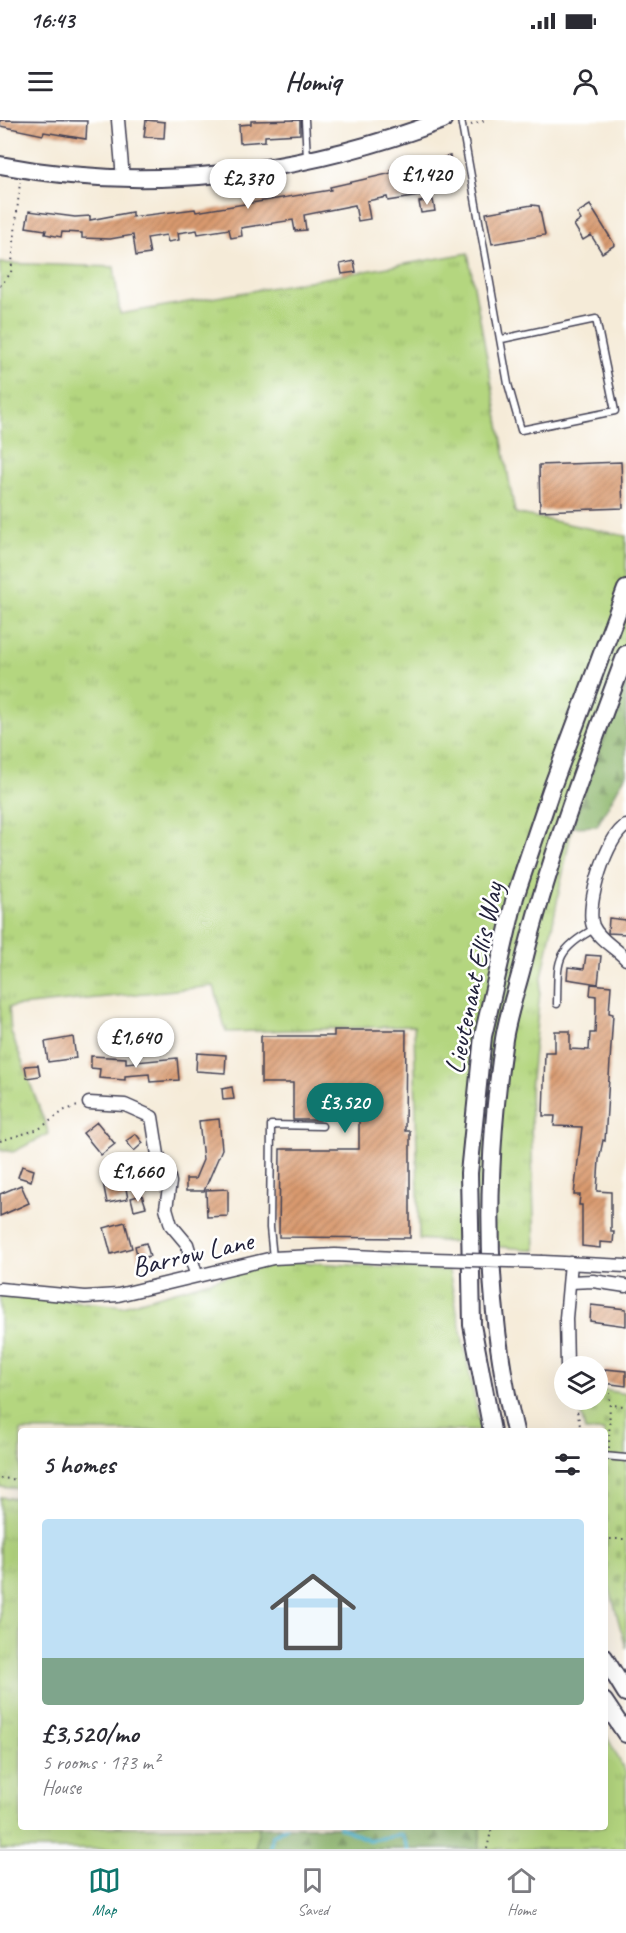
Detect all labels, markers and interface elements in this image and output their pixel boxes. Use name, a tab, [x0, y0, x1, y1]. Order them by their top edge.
text: 16:43	[30, 7, 74, 35]
text: Homiq	[285, 64, 341, 98]
icon: menu	[24, 65, 57, 98]
icon: person	[569, 65, 602, 98]
pin: £1,420	[378, 155, 476, 206]
pin: £2,370	[199, 159, 297, 210]
text: £1,420	[403, 162, 451, 187]
text: £2,370	[224, 166, 272, 191]
street label: Lieutenant Ellis Way	[436, 877, 511, 1077]
pin: £1,640	[87, 1018, 185, 1069]
text: £1,640	[111, 1025, 161, 1050]
pin: £3,520	[296, 1083, 394, 1134]
text: £3,520	[321, 1090, 369, 1115]
pin: £1,660	[89, 1152, 187, 1203]
text: £1,660	[113, 1159, 163, 1184]
street label: Barrow Lane	[128, 1222, 258, 1284]
map controls	[554, 1356, 608, 1410]
button: layers	[554, 1356, 608, 1410]
text: 5 homes	[42, 1448, 115, 1481]
icon: filters	[551, 1448, 584, 1481]
icon: home	[259, 1558, 367, 1666]
text: £3,520/mo	[42, 1717, 139, 1750]
text: 5 rooms · 173 m²	[42, 1750, 159, 1775]
text: House	[42, 1775, 81, 1800]
tab: Map	[88, 1864, 121, 1920]
tab: Saved	[296, 1864, 329, 1920]
tab: Home	[505, 1864, 538, 1920]

